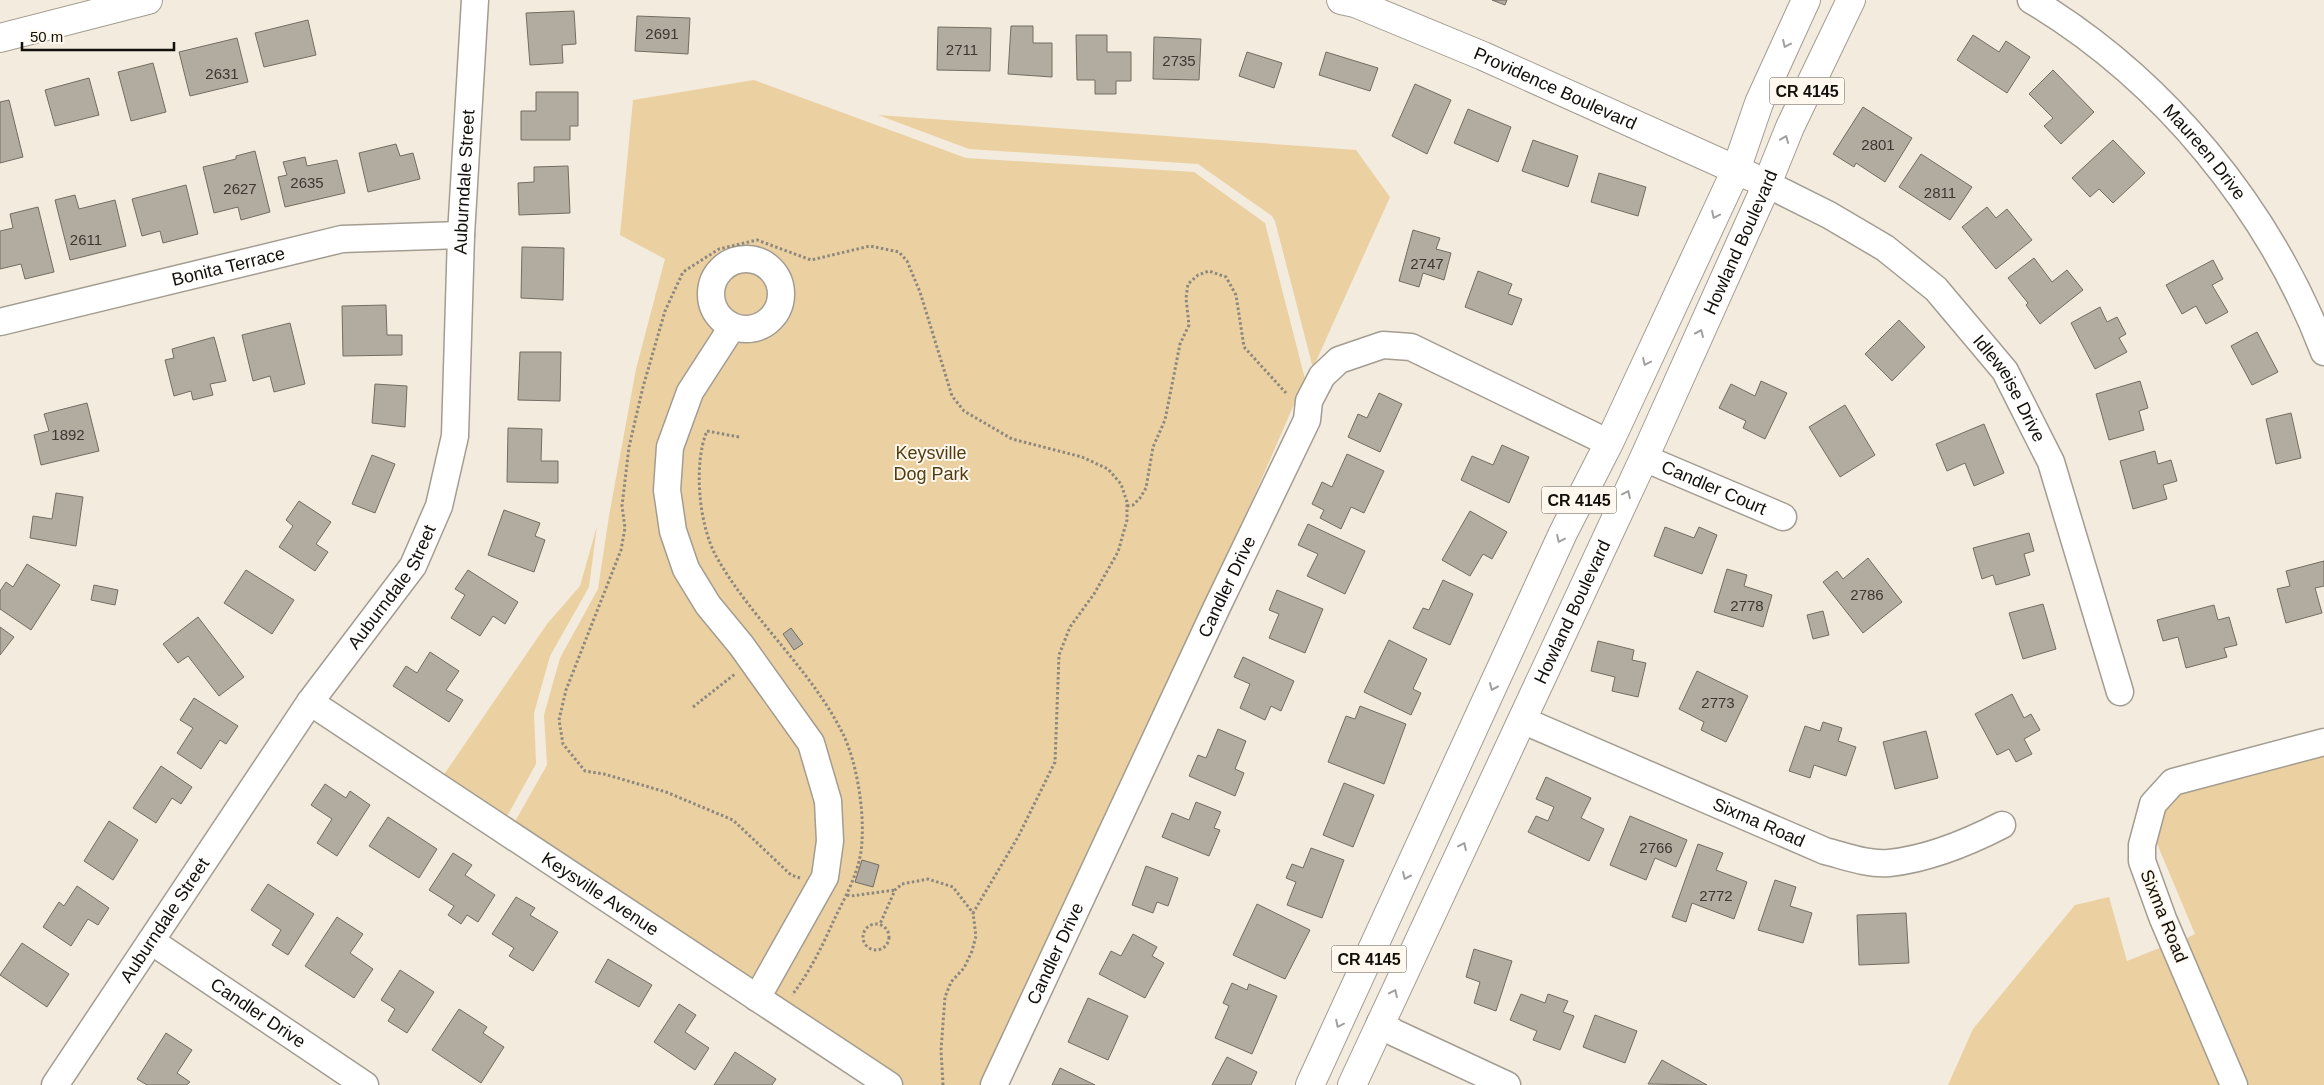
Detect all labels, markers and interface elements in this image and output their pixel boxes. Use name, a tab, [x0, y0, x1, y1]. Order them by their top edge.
scale bar	[22, 20, 175, 52]
house number: 2691	[645, 25, 679, 42]
text: 50 m	[30, 28, 63, 45]
one-way arrow	[1781, 39, 1792, 48]
house number: 2711	[946, 41, 978, 58]
street label: Providence Boulevard	[1471, 43, 1640, 134]
house number: 2735	[1162, 52, 1196, 69]
house number: 2631	[205, 65, 239, 82]
road number: CR 4145	[1770, 78, 1844, 104]
street label: Maureen Drive	[2159, 100, 2250, 204]
street label: Auburndale Street	[450, 109, 478, 255]
one-way arrow	[1779, 135, 1789, 144]
house number: 2801	[1861, 136, 1895, 153]
street label: Howland Boulevard	[1700, 167, 1782, 318]
house number: 2635	[290, 174, 324, 191]
house number: 2627	[223, 180, 257, 197]
house number: 2811	[1924, 184, 1956, 201]
one-way arrow	[1711, 210, 1722, 219]
house number: 2611	[70, 231, 102, 248]
street label: Bonita Terrace	[170, 243, 287, 290]
house number: 2747	[1410, 255, 1444, 272]
one-way arrow	[1693, 329, 1704, 338]
street label: Idleweise Drive	[1969, 331, 2049, 445]
one-way arrow	[1642, 357, 1653, 366]
house number: 1892	[51, 426, 85, 443]
park label: Keysville Dog Park	[893, 443, 970, 484]
street label: Candler Court	[1658, 457, 1769, 519]
road number: CR 4145	[1542, 486, 1616, 514]
one-way arrow	[1621, 490, 1632, 499]
street label: Auburndale Street	[344, 522, 440, 653]
street label: Candler Drive	[1194, 533, 1260, 641]
one-way arrow	[1556, 534, 1566, 543]
street label: Howland Boulevard	[1530, 537, 1614, 687]
house number: 2786	[1850, 586, 1884, 603]
house number: 2778	[1730, 597, 1764, 614]
one-way arrow	[1488, 682, 1499, 691]
house number: 2773	[1701, 694, 1735, 711]
street label: Sixma Road	[1710, 794, 1808, 851]
house number: 2766	[1639, 839, 1673, 856]
one-way arrow	[1457, 842, 1467, 851]
street label: Keysville Avenue	[538, 848, 662, 940]
street label: Auburndale Street	[116, 854, 213, 986]
street label: Sixma Road	[2136, 867, 2192, 965]
one-way arrow	[1401, 871, 1412, 880]
house number: 2772	[1699, 887, 1733, 904]
street label: Candler Drive	[1023, 899, 1088, 1008]
road number: CR 4145	[1332, 946, 1406, 972]
street label: Candler Drive	[207, 974, 309, 1052]
one-way arrow	[1388, 989, 1398, 998]
one-way arrow	[1335, 1019, 1345, 1028]

